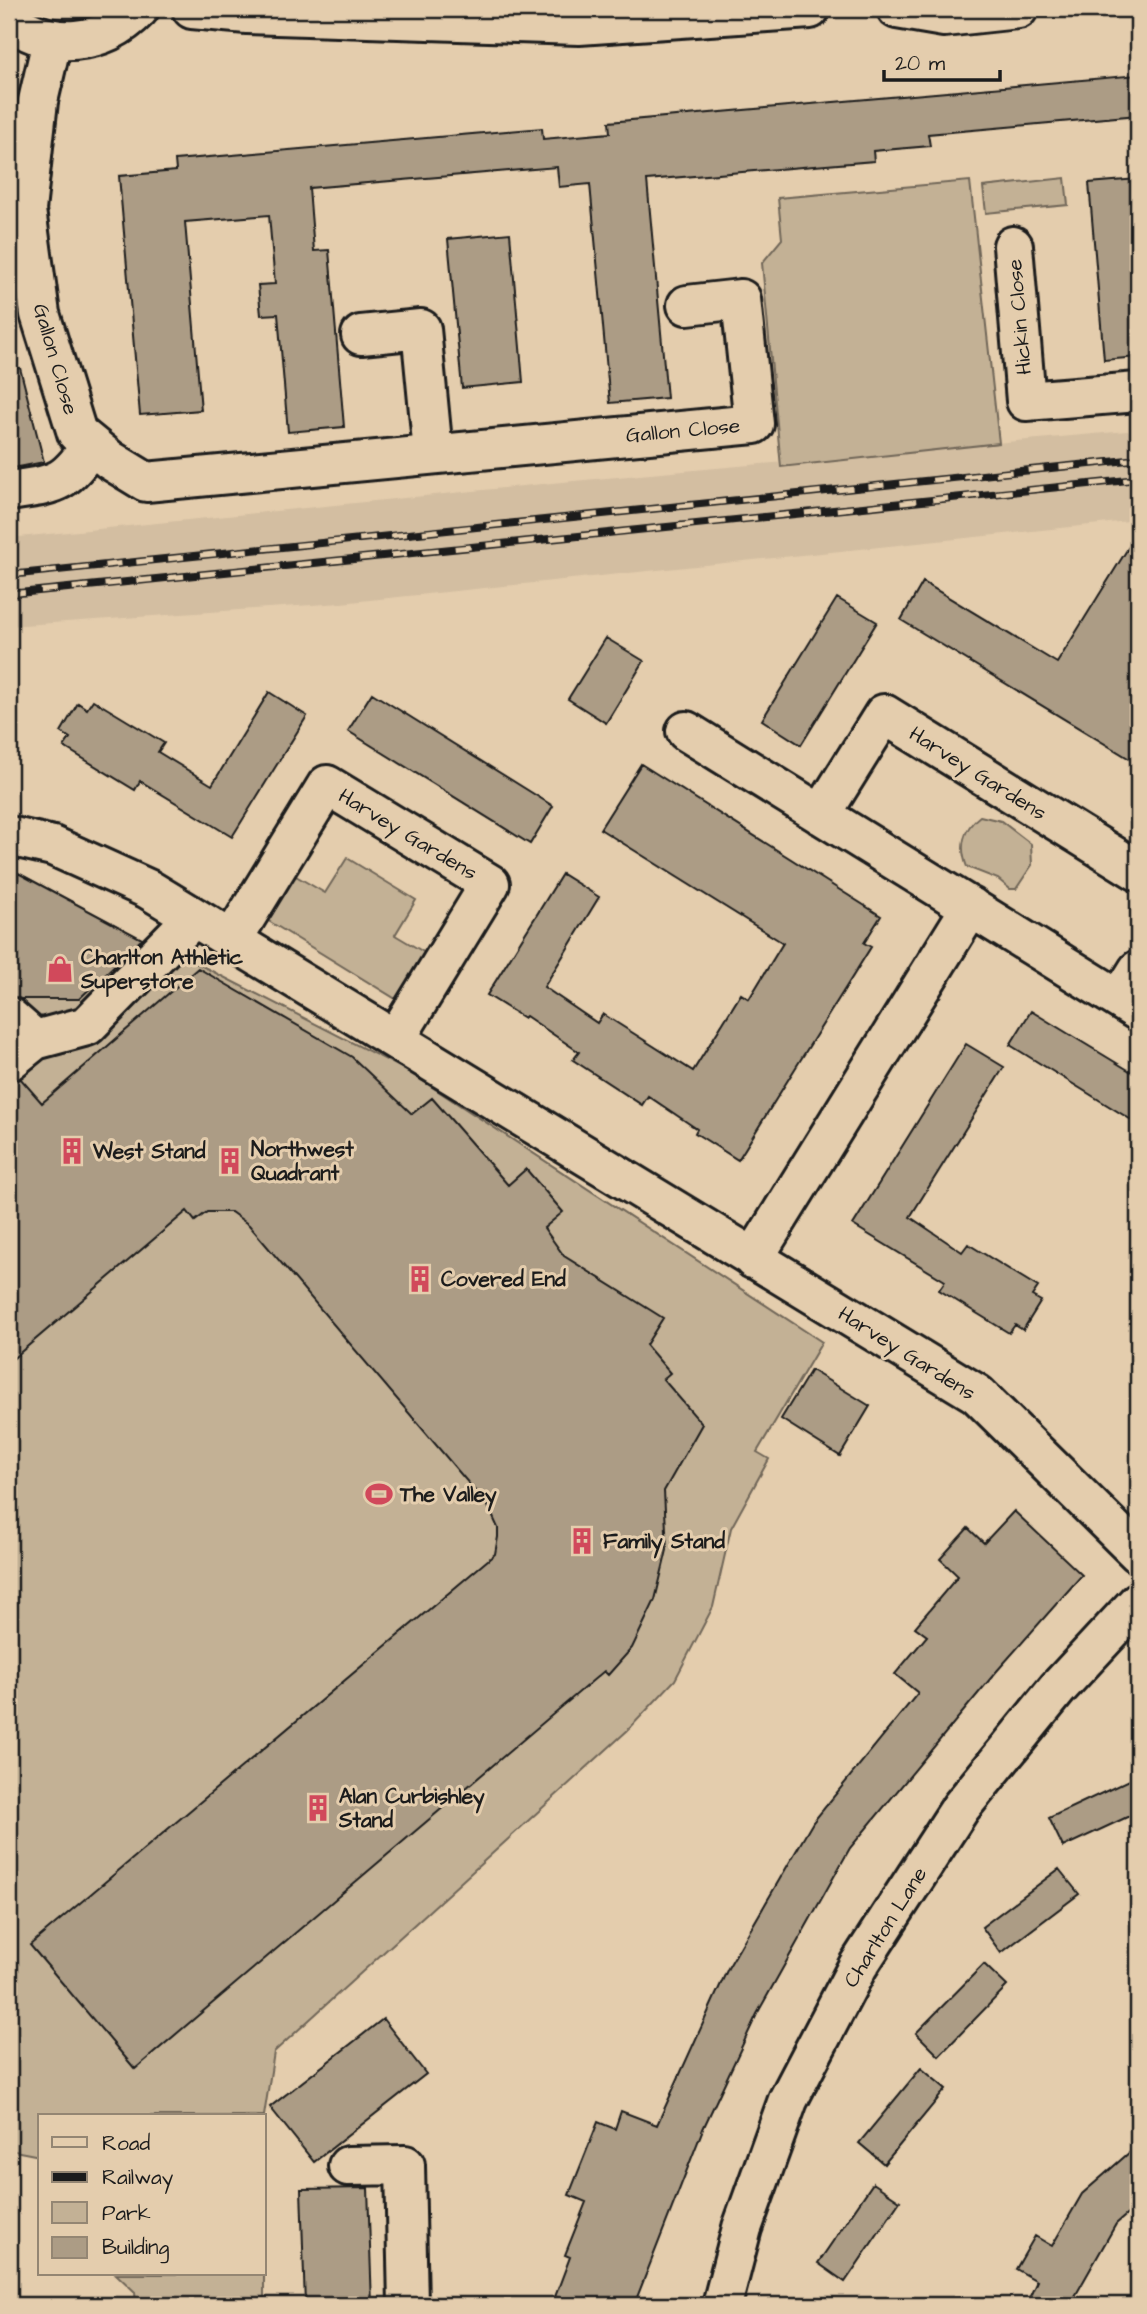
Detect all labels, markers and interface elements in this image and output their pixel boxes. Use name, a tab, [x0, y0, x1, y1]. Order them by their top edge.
scale bar	[884, 38, 1000, 82]
text: 20 m	[895, 49, 946, 78]
street label: Hickin Close	[1000, 258, 1039, 376]
street label: Gallon Close	[26, 300, 85, 418]
street label: Gallon Close	[625, 411, 741, 450]
street label: Harvey Gardens	[902, 719, 1052, 829]
street label: Harvey Gardens	[332, 782, 483, 889]
place label: Charlton Athletic Superstore	[80, 943, 244, 997]
shop icon: Charlton Athletic Superstore	[45, 954, 75, 984]
place label: Northwest Quadrant	[251, 1135, 354, 1188]
building icon: West Stand	[57, 1136, 87, 1166]
place label: West Stand	[92, 1137, 206, 1166]
building icon: Northwest Quadrant	[215, 1146, 245, 1176]
building icon: Covered End	[405, 1264, 435, 1294]
place label: Covered End	[441, 1265, 566, 1294]
street label: Harvey Gardens	[831, 1299, 981, 1409]
sports icon: The Valley	[364, 1479, 394, 1509]
place label: The Valley	[399, 1480, 497, 1512]
building icon: Family Stand	[567, 1526, 597, 1556]
place label: Family Stand	[603, 1527, 725, 1559]
place label: Alan Curbishley Stand	[338, 1782, 485, 1835]
building icon: Alan Curbishley Stand	[303, 1793, 333, 1823]
street label: Charlton Lane	[837, 1861, 934, 1993]
legend	[38, 2114, 266, 2276]
text: Road	[102, 2129, 150, 2158]
text: Railway	[102, 2163, 174, 2194]
text: Park	[102, 2199, 151, 2228]
text: Building	[102, 2233, 170, 2264]

